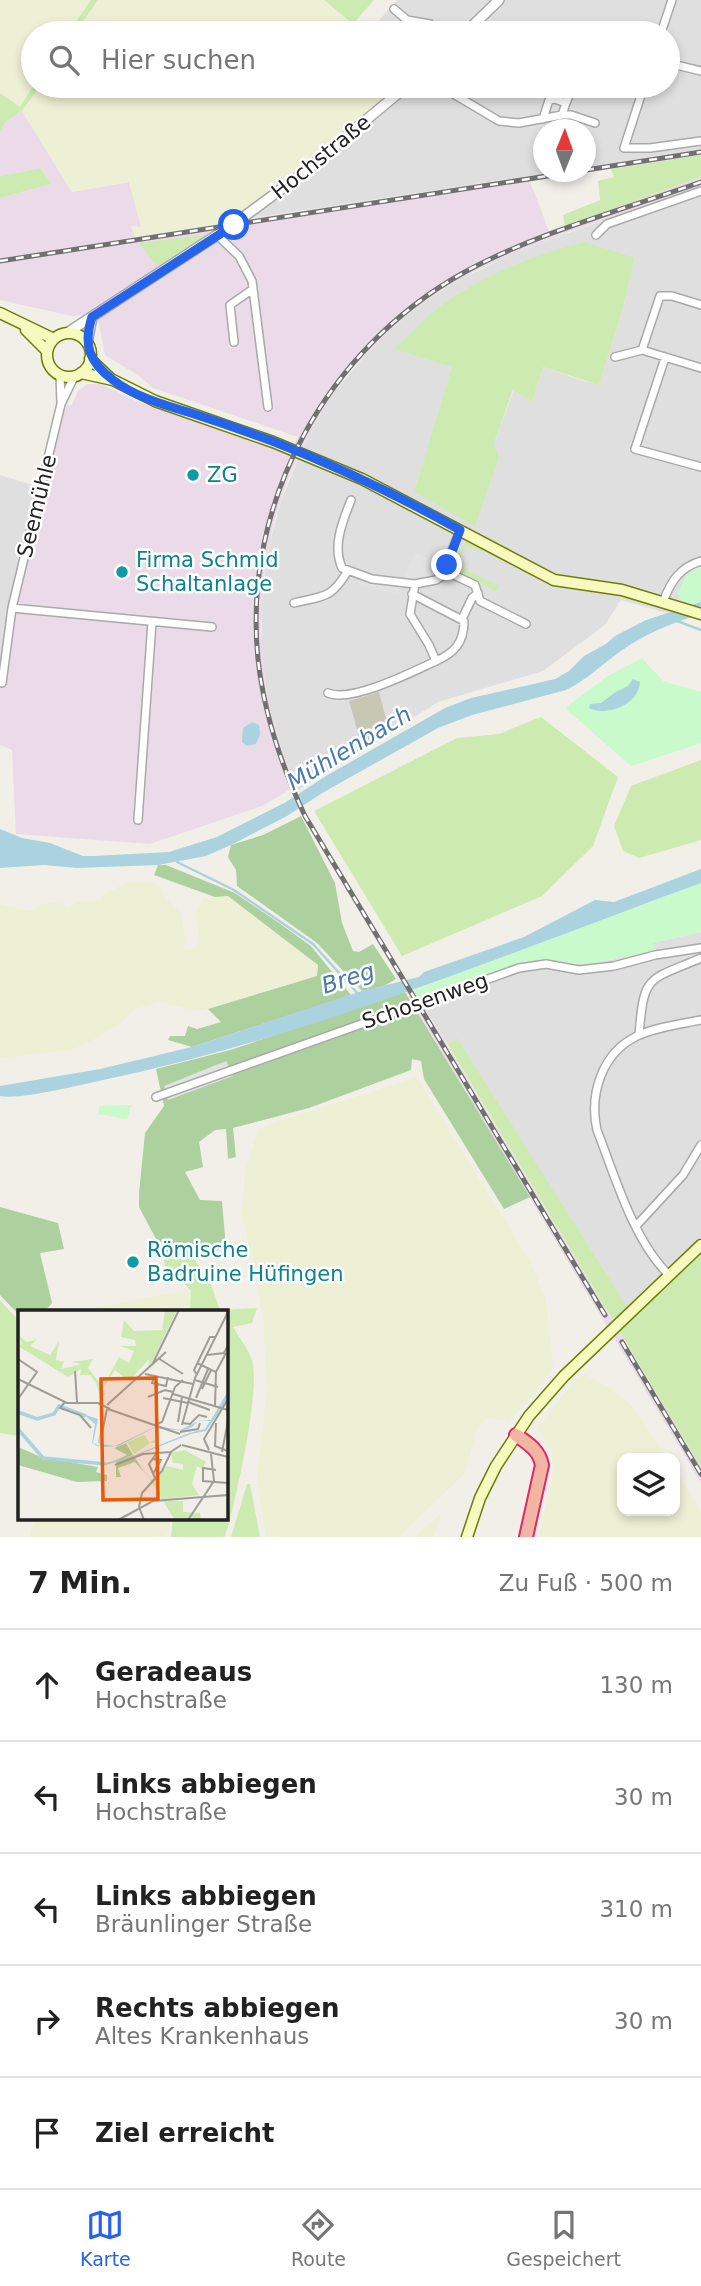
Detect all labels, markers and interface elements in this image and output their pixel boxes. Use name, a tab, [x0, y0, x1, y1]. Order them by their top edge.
search box	[21, 21, 680, 98]
icon: search	[45, 41, 83, 79]
text: Hier suchen	[101, 45, 256, 75]
street label: Hochstraße	[267, 110, 375, 204]
north arrow	[533, 119, 596, 182]
route start	[218, 209, 249, 240]
street label: Seemühle	[13, 452, 61, 560]
place label: ZG	[207, 463, 238, 487]
marker: ZG	[185, 467, 201, 483]
place label: Firma Schmid Schaltanlage	[136, 548, 278, 596]
route end	[431, 549, 462, 580]
marker: Firma Schmid Schaltanlage	[114, 564, 130, 580]
water label: Mühlenbach	[282, 701, 416, 795]
water label: Breg	[318, 957, 378, 999]
street label: Schosenweg	[359, 968, 491, 1034]
place label: Römische Badruine Hüfingen	[147, 1238, 344, 1286]
marker: Römische Badruine Hüfingen	[125, 1254, 141, 1270]
inset map	[18, 1310, 228, 1520]
map controls	[617, 1453, 680, 1516]
button: layers	[617, 1453, 680, 1516]
text: 7 Min.	[28, 1565, 132, 1600]
text: Zu Fuß · 500 m	[499, 1570, 673, 1596]
text: Geradeaus	[95, 1657, 252, 1687]
icon: ahead	[28, 1666, 66, 1704]
text: 130 m	[599, 1672, 673, 1698]
text: Hochstraße	[95, 1687, 227, 1713]
text: Links abbiegen	[95, 1769, 317, 1799]
icon: left	[28, 1778, 66, 1816]
text: 30 m	[614, 1784, 673, 1810]
text: Hochstraße	[95, 1799, 227, 1825]
text: Links abbiegen	[95, 1881, 317, 1911]
icon: left	[28, 1890, 66, 1928]
text: 310 m	[599, 1896, 673, 1922]
text: Bräunlinger Straße	[95, 1911, 312, 1937]
text: Rechts abbiegen	[95, 1993, 340, 2023]
icon: right	[28, 2002, 66, 2040]
text: 30 m	[614, 2008, 673, 2034]
text: Altes Krankenhaus	[95, 2023, 309, 2049]
icon: arrive	[28, 2114, 66, 2152]
text: Ziel erreicht	[95, 2118, 275, 2148]
tab: Karte	[80, 2206, 131, 2270]
tab: Route	[291, 2206, 346, 2270]
tab: Gespeichert	[506, 2206, 621, 2270]

